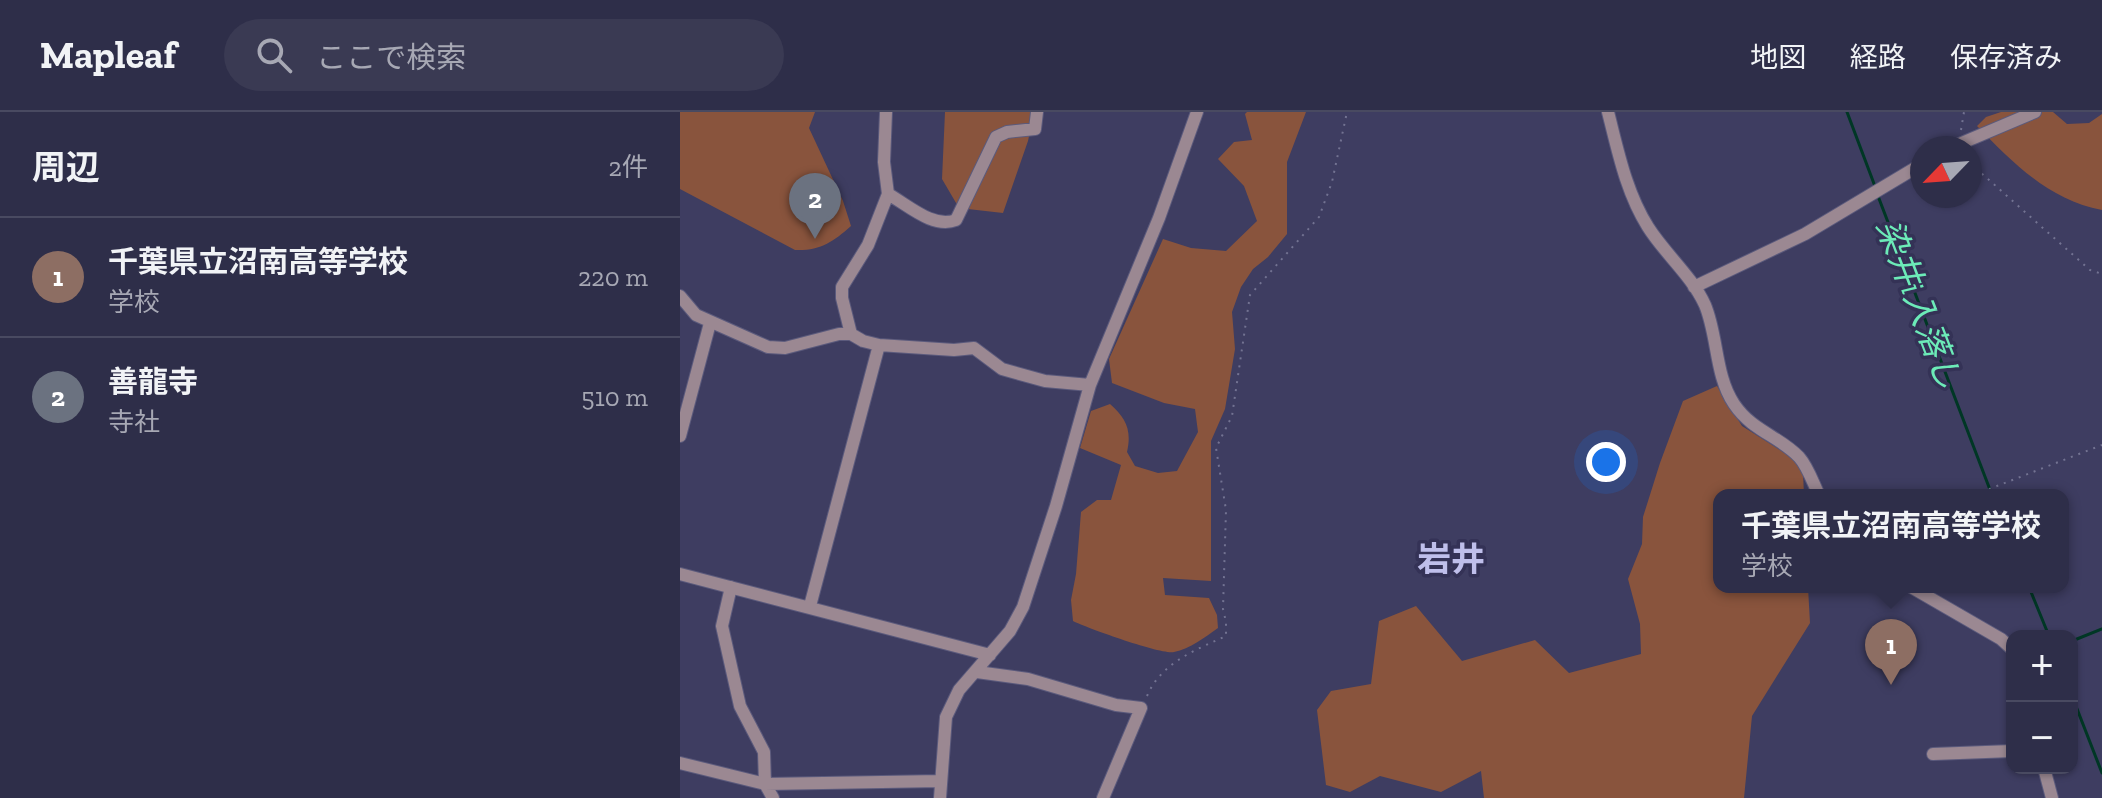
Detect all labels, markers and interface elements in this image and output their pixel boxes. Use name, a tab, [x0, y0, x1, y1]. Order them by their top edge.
search box	[224, 19, 784, 91]
text: Mapleaf	[40, 32, 176, 78]
icon: search	[252, 33, 296, 77]
text: ここで検索	[316, 40, 466, 76]
text: 地図	[1750, 41, 1806, 74]
text: 経路	[1850, 41, 1906, 74]
text: 保存済み	[1950, 41, 2062, 74]
north arrow	[1910, 136, 1982, 208]
text: 周辺	[32, 147, 100, 188]
text: 2件	[609, 151, 648, 183]
pin: 2	[789, 173, 841, 239]
water label: 染井i入落し	[1868, 213, 1970, 395]
text: 千葉県立沼南高等学校	[108, 244, 408, 280]
text: 1	[53, 261, 63, 293]
text: 220 m	[578, 261, 648, 293]
text: 学校	[108, 286, 160, 318]
text: 善龍寺	[108, 364, 198, 400]
text: 2	[51, 381, 65, 413]
text: 510 m	[581, 381, 648, 413]
text: 寺社	[108, 406, 160, 438]
your location	[1586, 442, 1626, 482]
popup	[1713, 489, 2069, 593]
text: 千葉県立沼南高等学校	[1741, 508, 2041, 544]
district label: 岩井	[1417, 539, 1485, 580]
text: 学校	[1741, 550, 1793, 582]
pin: 1	[1865, 619, 1917, 685]
map controls	[2006, 630, 2078, 774]
button: +	[2006, 630, 2078, 702]
button: −	[2006, 702, 2078, 774]

